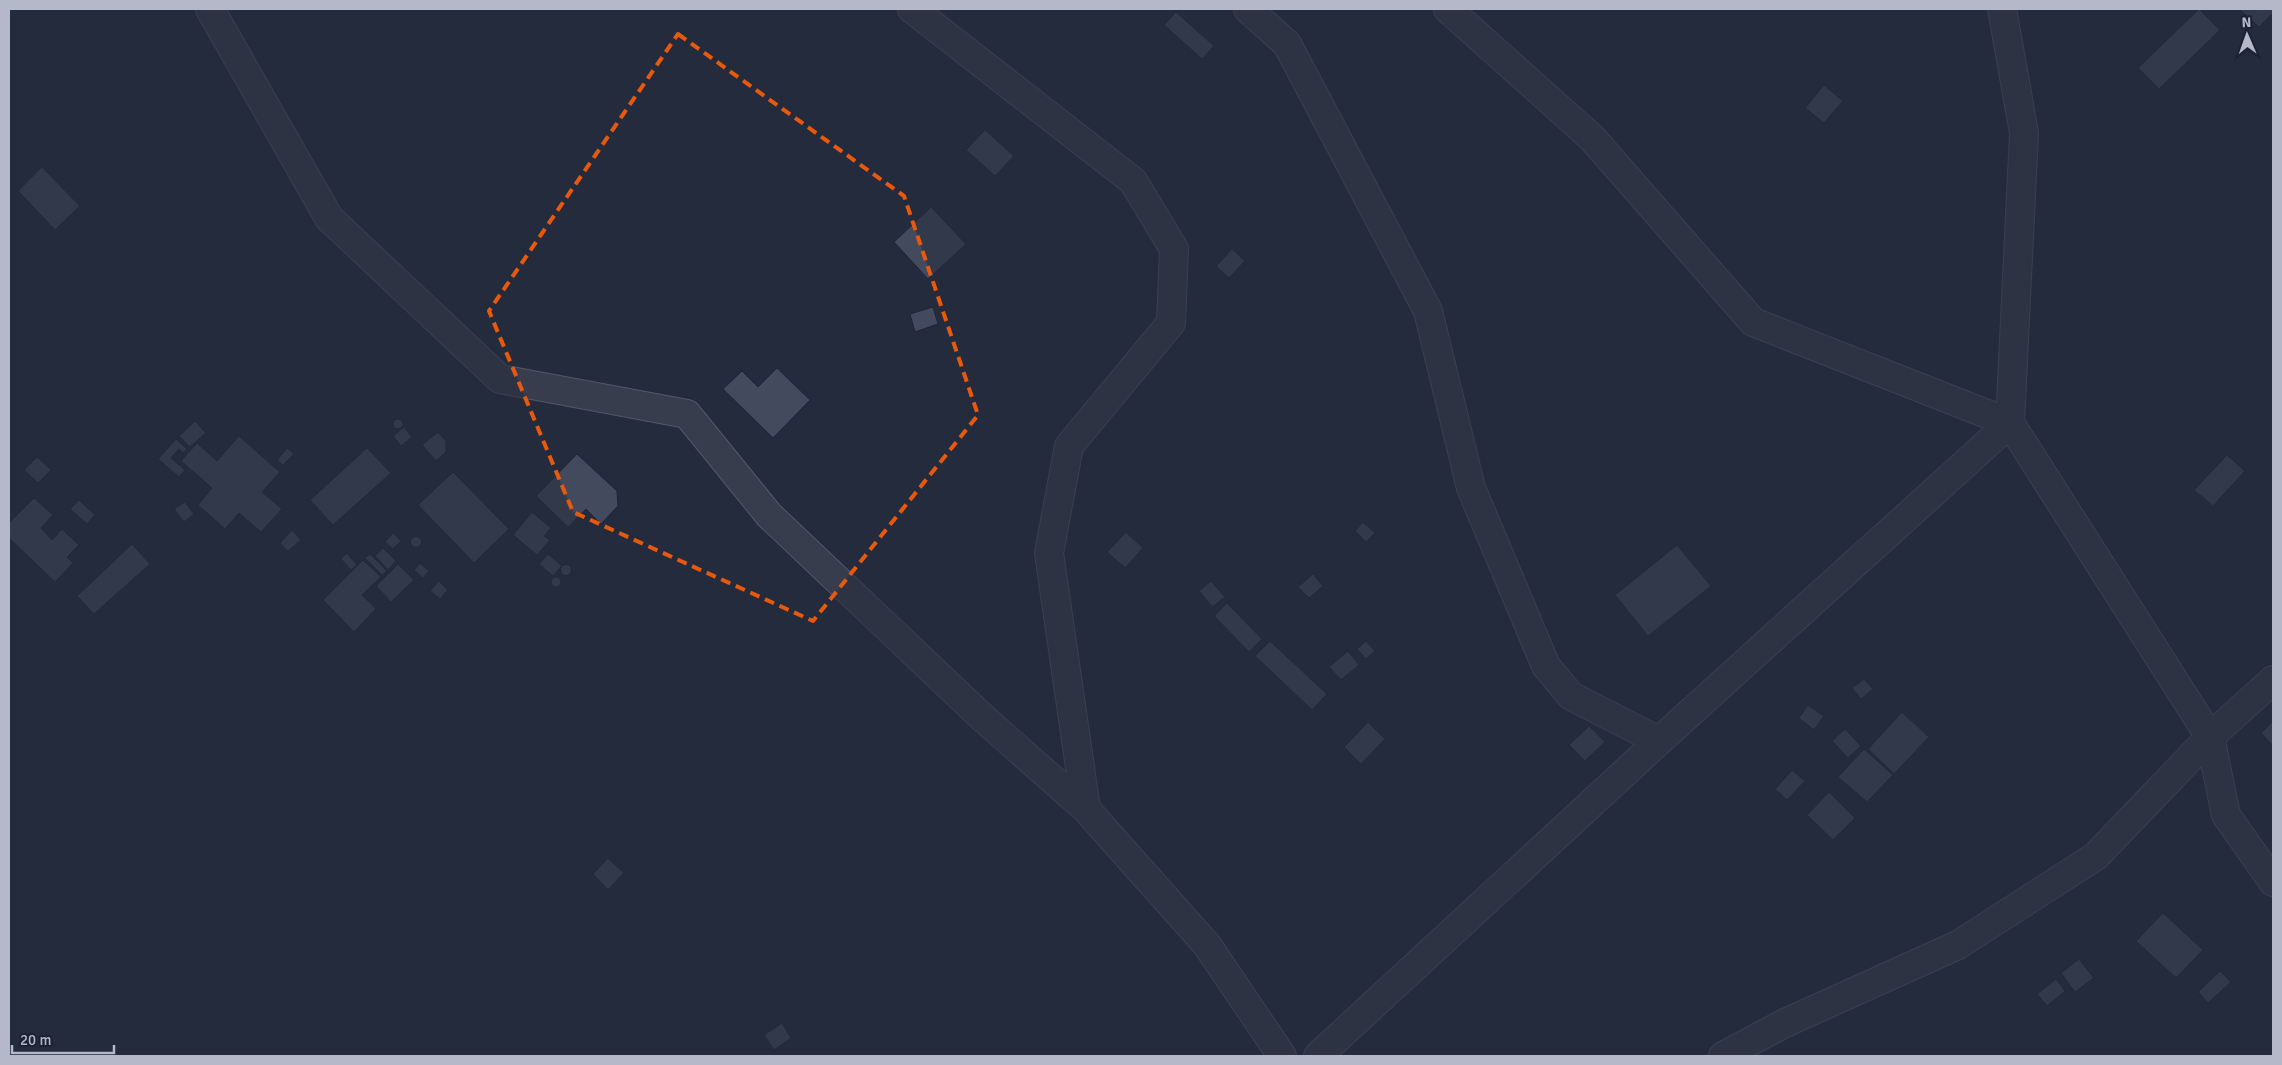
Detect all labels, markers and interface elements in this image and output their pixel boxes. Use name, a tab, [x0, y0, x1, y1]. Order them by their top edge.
north arrow	[2222, 10, 2272, 60]
text: N	[2241, 14, 2252, 31]
scale bar	[12, 1022, 115, 1054]
text: 20 m	[20, 1031, 51, 1049]

